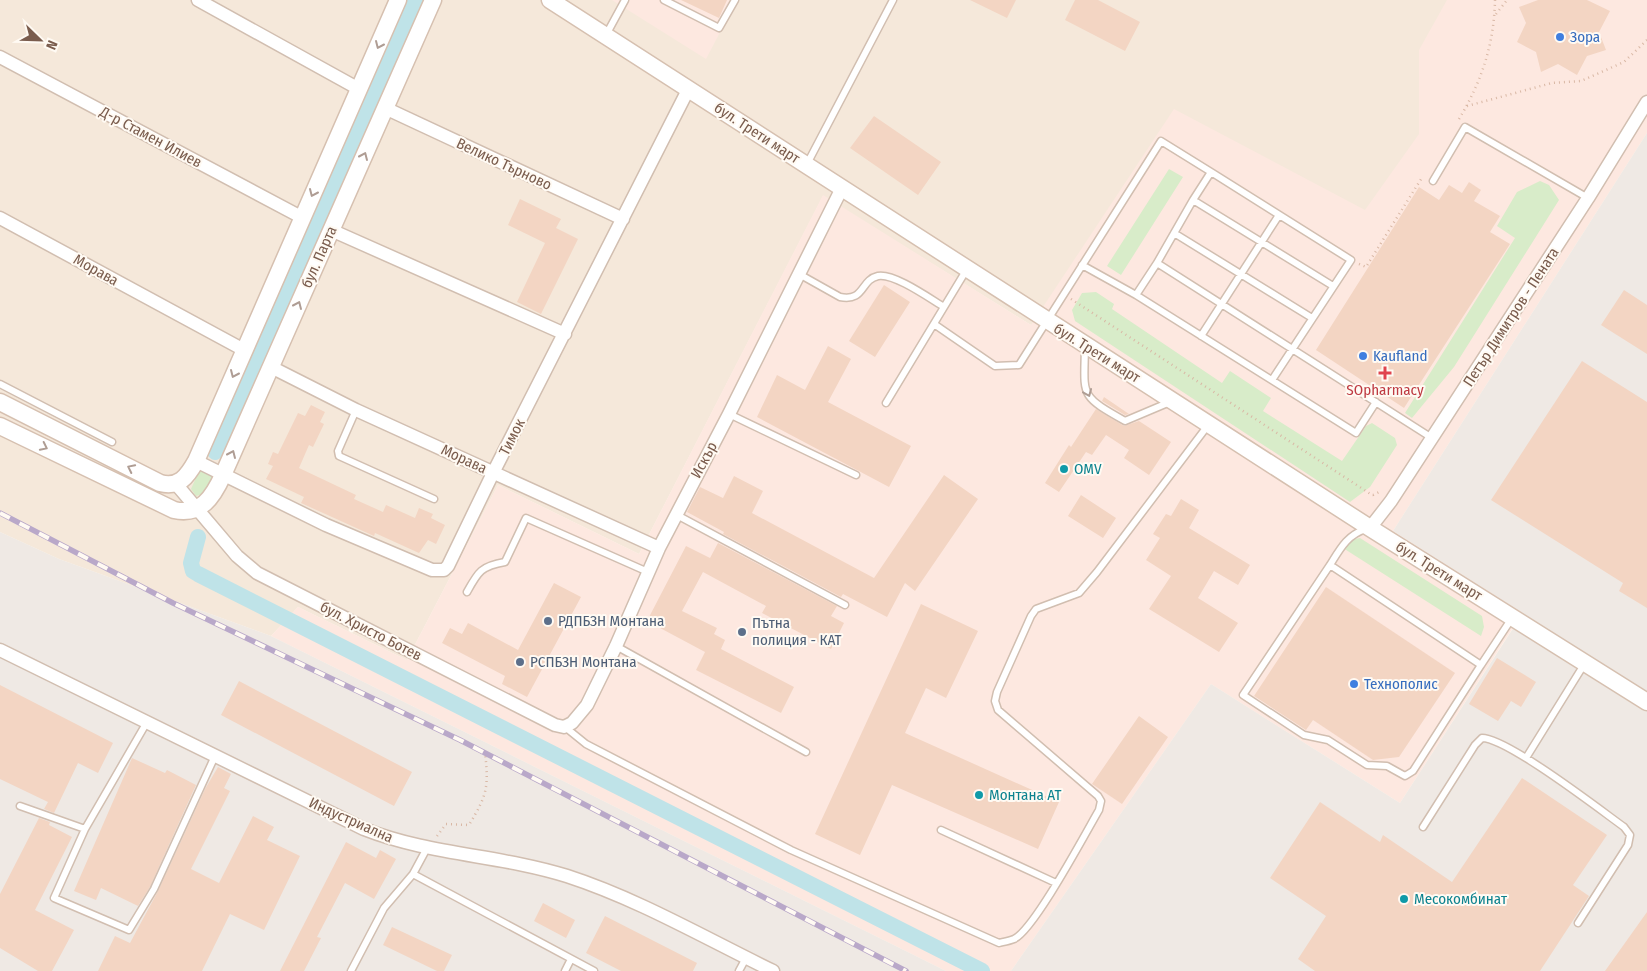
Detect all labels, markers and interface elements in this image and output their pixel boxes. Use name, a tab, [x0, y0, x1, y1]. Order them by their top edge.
north arrow	[15, 15, 65, 65]
place label: Зора	[1570, 28, 1600, 46]
marker: Зора	[1554, 31, 1566, 43]
text: N	[42, 38, 61, 52]
one-way arrow	[374, 40, 385, 49]
street label: бул. Трети март	[711, 99, 804, 168]
street label: Д-р Стамен Илиев	[96, 102, 205, 171]
street label: Велико Търново	[453, 134, 555, 194]
one-way arrow	[357, 152, 368, 161]
one-way arrow	[309, 188, 320, 197]
street label: бул. Парта	[297, 223, 341, 291]
street label: Петър Димитров - Пената	[1459, 244, 1563, 390]
street label: Морава	[70, 250, 122, 290]
one-way arrow	[292, 301, 303, 310]
street label: бул. Трети март	[1050, 319, 1144, 387]
place label: Kaufland	[1373, 347, 1427, 365]
marker: Kaufland	[1357, 350, 1369, 362]
marker: SOpharmacy	[1379, 367, 1391, 379]
one-way arrow	[229, 369, 240, 378]
place label: SOpharmacy	[1346, 381, 1424, 399]
one-way arrow	[1081, 387, 1091, 396]
street label: Тимок	[495, 416, 529, 458]
street label: Искър	[687, 439, 721, 481]
one-way arrow	[39, 441, 48, 451]
street label: Морава	[438, 441, 490, 477]
one-way arrow	[226, 450, 237, 459]
place label: OMV	[1074, 460, 1102, 478]
marker: OMV	[1058, 463, 1070, 475]
one-way arrow	[127, 464, 136, 474]
street label: бул. Трети март	[1392, 537, 1486, 605]
street label: бул. Христо Ботев	[317, 598, 425, 664]
place label: РДПБЗН Монтана	[558, 612, 664, 630]
place label: Пътна полиция - КАТ	[752, 614, 842, 649]
marker: РДПБЗН Монтана	[542, 615, 554, 627]
marker: Пътна полиция - КАТ	[736, 626, 748, 638]
place label: РСПБЗН Монтана	[530, 653, 637, 671]
marker: РСПБЗН Монтана	[514, 656, 526, 668]
place label: Технополис	[1364, 675, 1438, 693]
marker: Технополис	[1348, 678, 1360, 690]
place label: Монтана АТ	[989, 786, 1061, 804]
marker: Монтана АТ	[973, 789, 985, 801]
street label: Индустриална	[306, 793, 396, 847]
place label: Месокомбинат	[1414, 890, 1508, 908]
marker: Месокомбинат	[1398, 893, 1410, 905]

